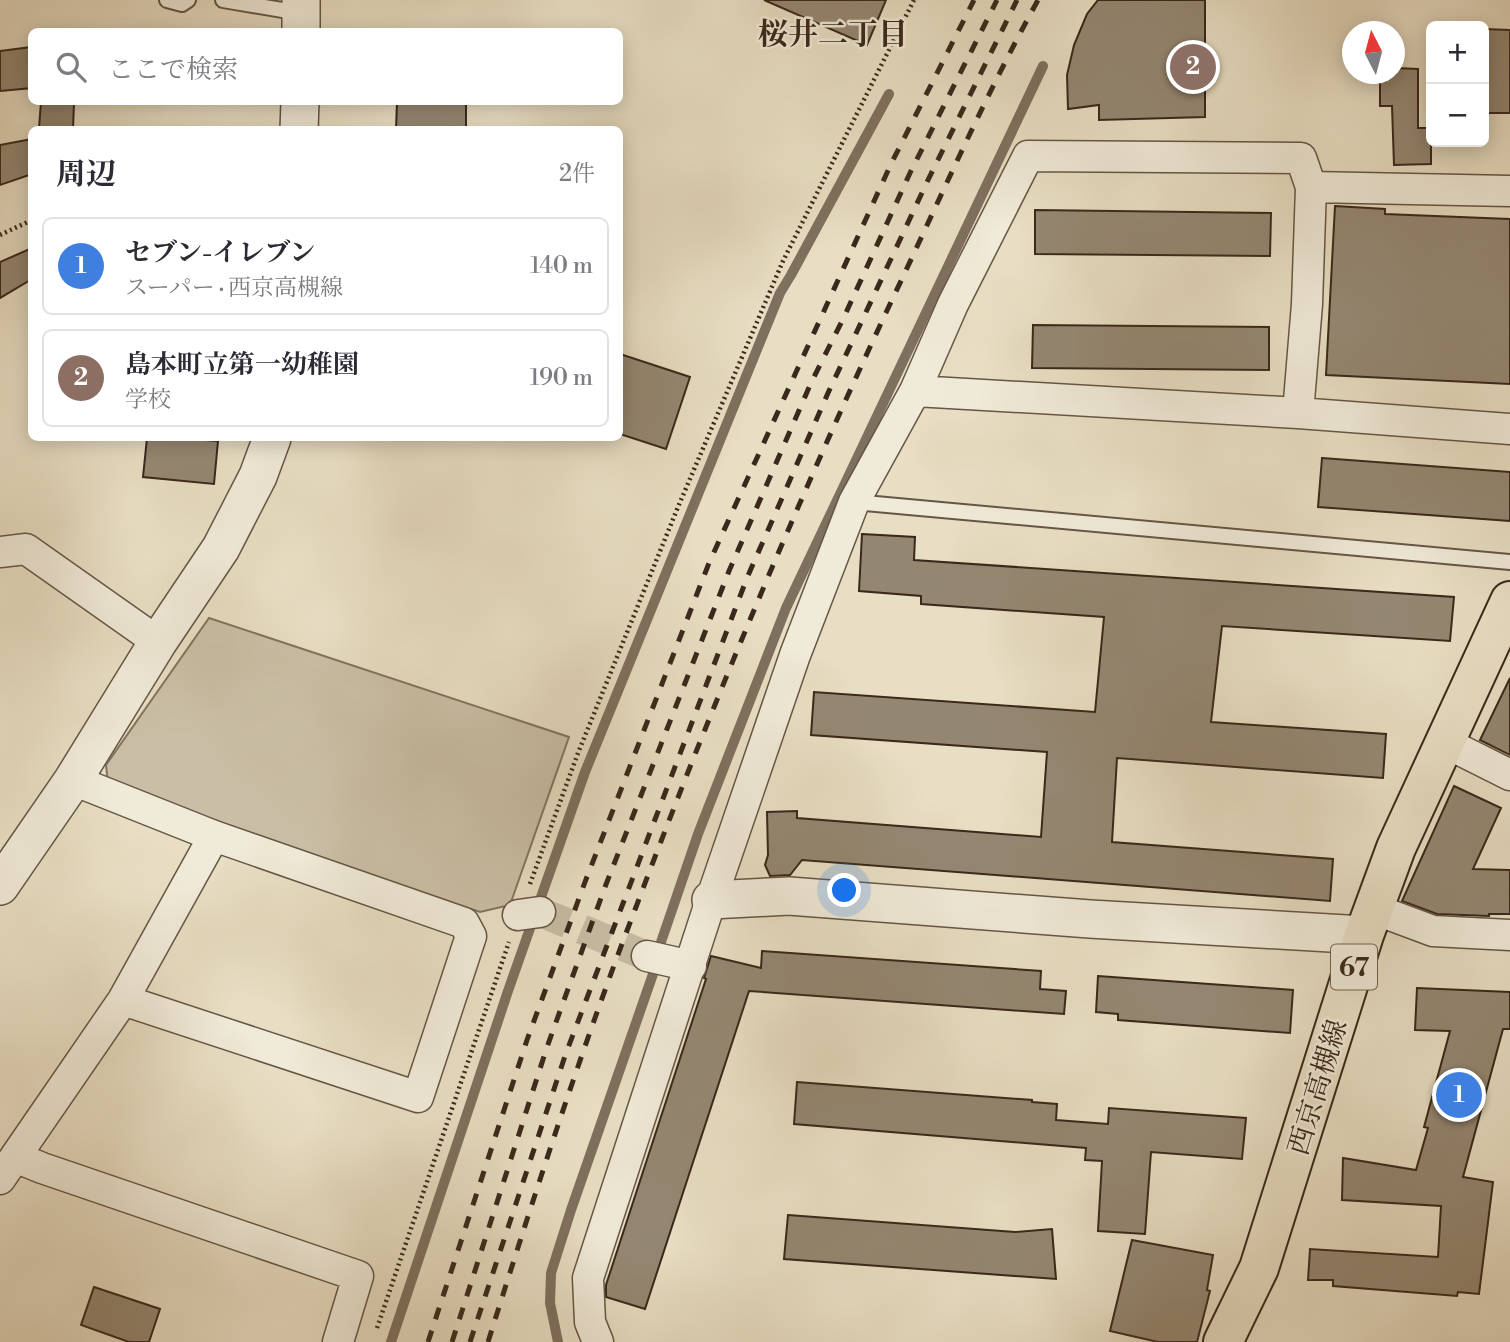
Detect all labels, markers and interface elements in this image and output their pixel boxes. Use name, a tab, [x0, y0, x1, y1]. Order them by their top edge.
district label: 桜井二丁目	[758, 16, 908, 54]
north arrow	[1342, 21, 1405, 84]
map controls	[1426, 21, 1489, 147]
button: +	[1426, 21, 1489, 84]
search box	[28, 28, 623, 105]
pin: 2	[1170, 41, 1216, 93]
icon: search	[52, 48, 90, 86]
text: ここで検索	[108, 54, 238, 86]
button: −	[1426, 84, 1489, 147]
text: 周辺	[56, 156, 116, 194]
text: 2件	[559, 160, 595, 188]
text: セブン-イレブン	[125, 237, 315, 269]
text: 1	[75, 252, 87, 280]
text: 140 m	[530, 252, 593, 280]
text: スーパー · 西京高槻線	[125, 274, 343, 302]
text: 島本町立第一幼稚園	[125, 349, 359, 381]
text: 2	[74, 364, 88, 392]
text: 190 m	[530, 364, 593, 392]
text: 学校	[125, 386, 171, 414]
your location	[827, 873, 861, 907]
road number: 67	[1331, 944, 1377, 990]
street label: 西京高槻線	[1281, 1015, 1356, 1160]
pin: 1	[1436, 1069, 1482, 1121]

